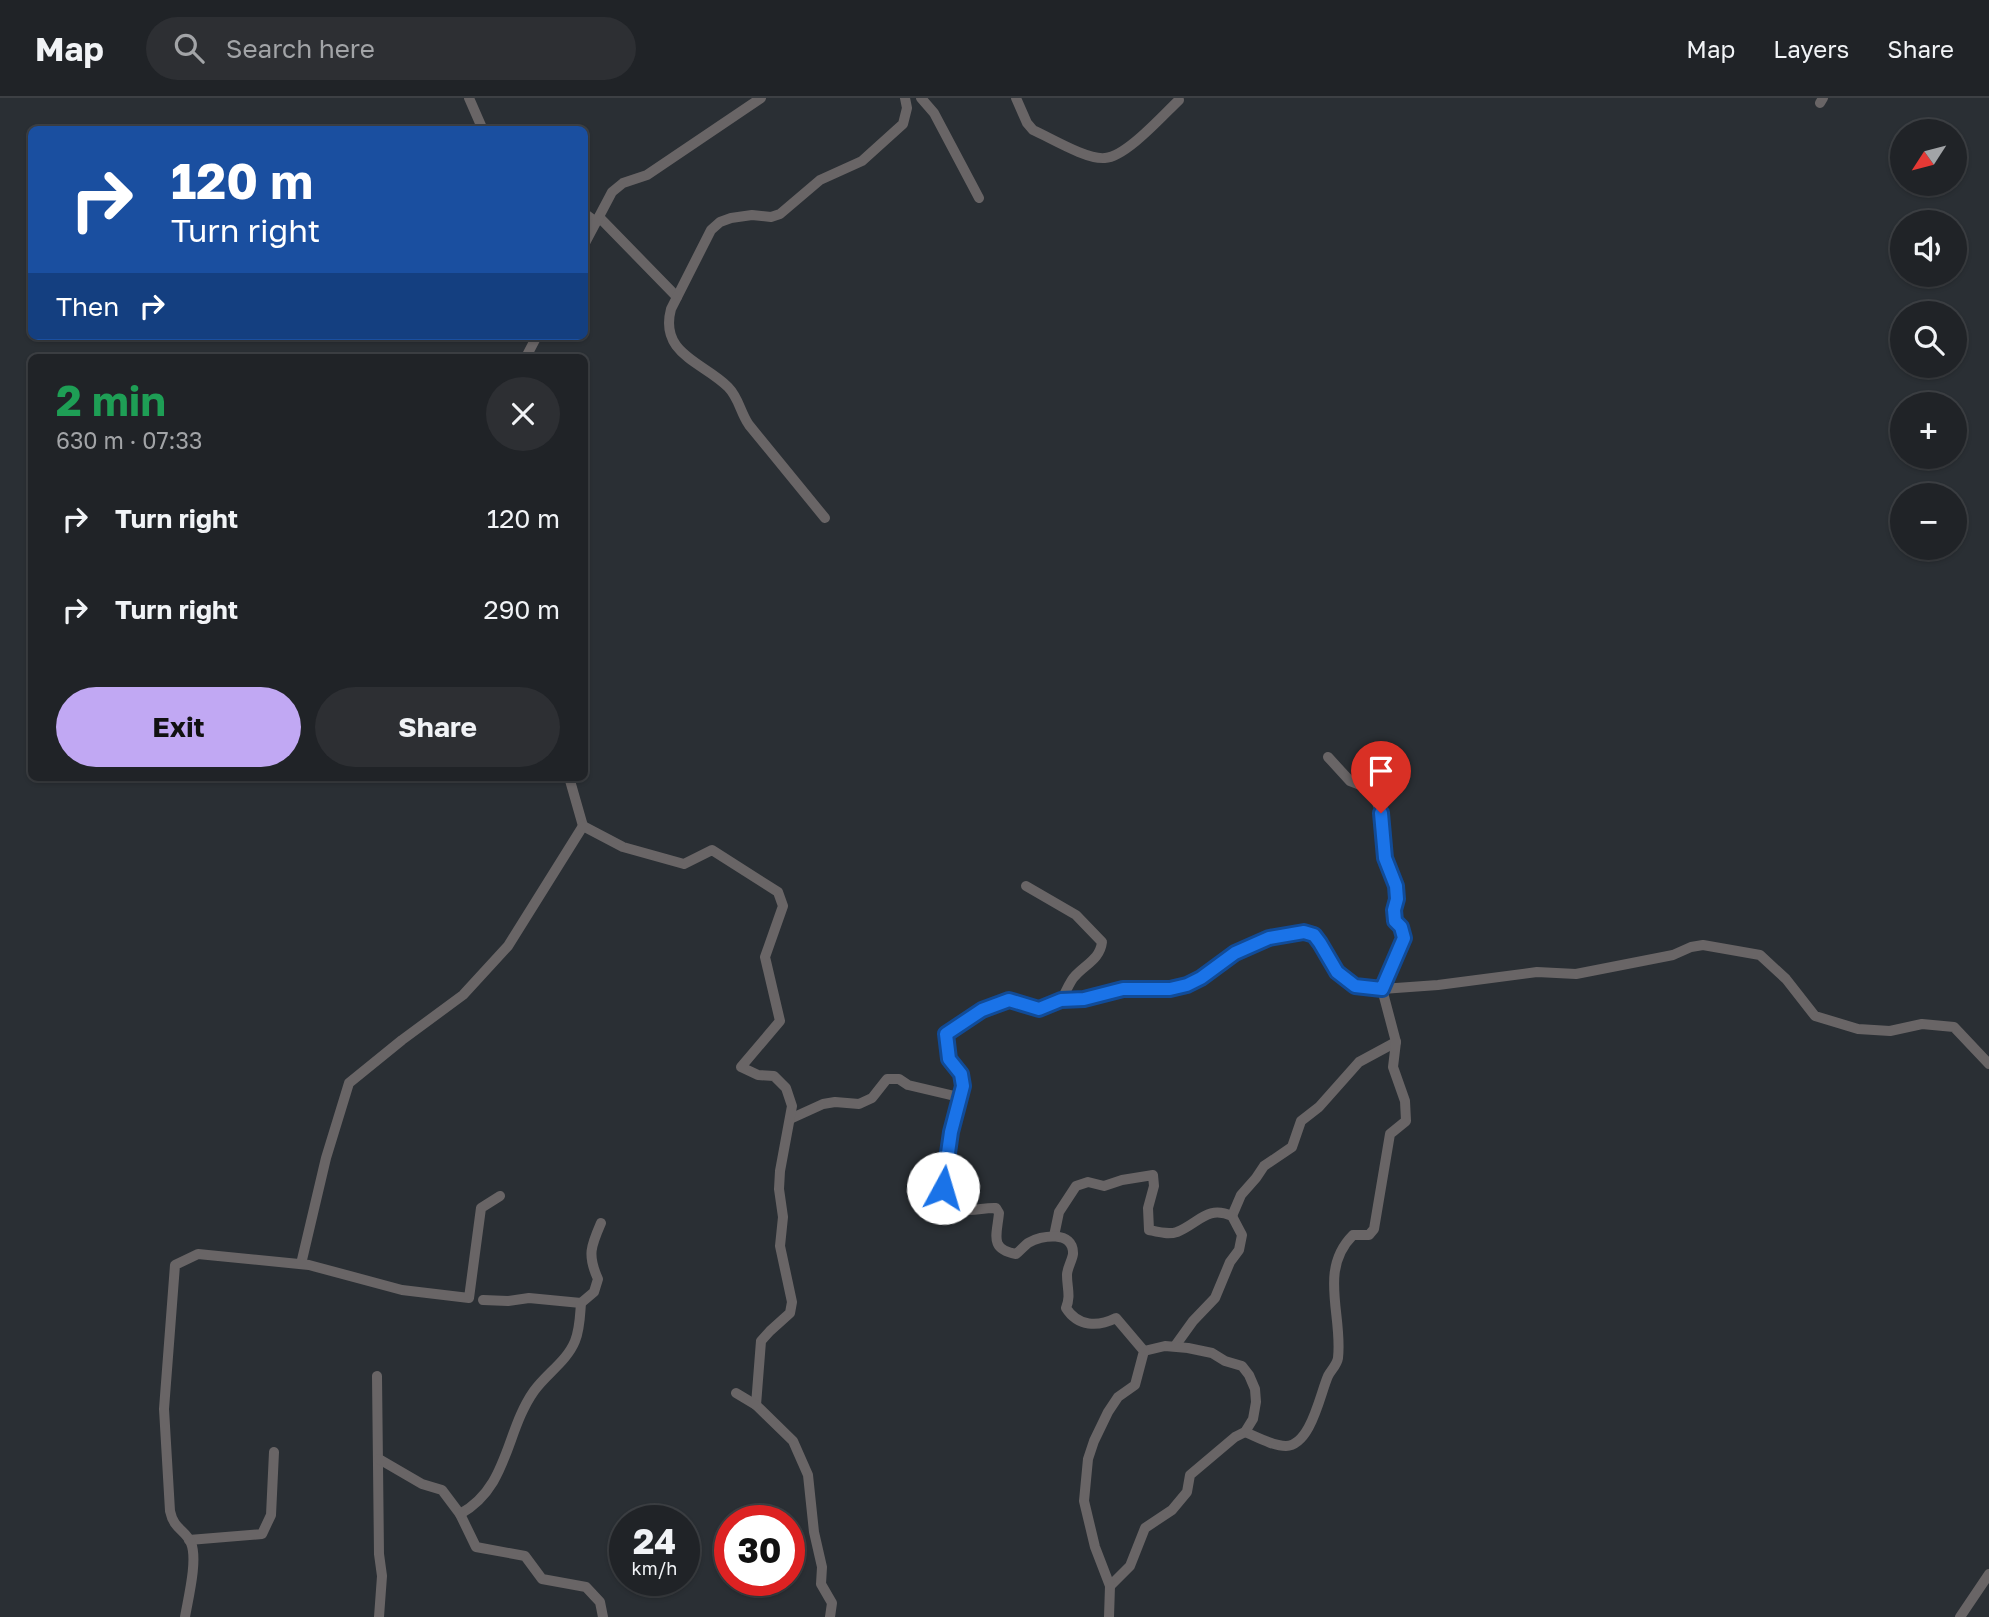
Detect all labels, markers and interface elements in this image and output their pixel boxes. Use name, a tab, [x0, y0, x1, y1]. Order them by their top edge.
search box	[146, 17, 636, 80]
text: Map	[35, 29, 104, 68]
icon: search	[170, 29, 208, 67]
text: Search here	[226, 33, 375, 64]
text: Map	[1686, 34, 1735, 63]
text: Layers	[1773, 34, 1849, 63]
text: Share	[1887, 34, 1954, 63]
north arrow	[1890, 119, 1967, 196]
map controls	[1890, 119, 1967, 560]
text: 120 m	[171, 151, 313, 210]
icon: right	[56, 154, 147, 245]
button: sound	[1890, 210, 1967, 287]
text: Turn right	[171, 211, 320, 249]
icon: right	[133, 287, 171, 325]
text: Then	[56, 291, 119, 322]
button: search	[1890, 301, 1967, 378]
text: 2 min	[56, 375, 166, 425]
button: close	[486, 377, 560, 451]
button: +	[1890, 392, 1967, 469]
text: 630 m · 07:33	[56, 426, 202, 454]
button: −	[1890, 483, 1967, 560]
icon: right	[56, 500, 94, 538]
text: Turn right	[115, 503, 238, 534]
text: 120 m	[487, 503, 560, 534]
icon: right	[56, 591, 94, 629]
text: Turn right	[115, 594, 238, 625]
text: 290 m	[484, 594, 560, 625]
button: Exit	[56, 687, 301, 767]
button: Share	[315, 687, 560, 767]
pin	[1351, 741, 1411, 813]
icon: arrive	[1362, 752, 1400, 790]
position arrow	[906, 1151, 980, 1225]
speed limit sign: 30	[714, 1505, 805, 1596]
text: 24	[633, 1520, 676, 1562]
text: km/h	[632, 1557, 677, 1579]

